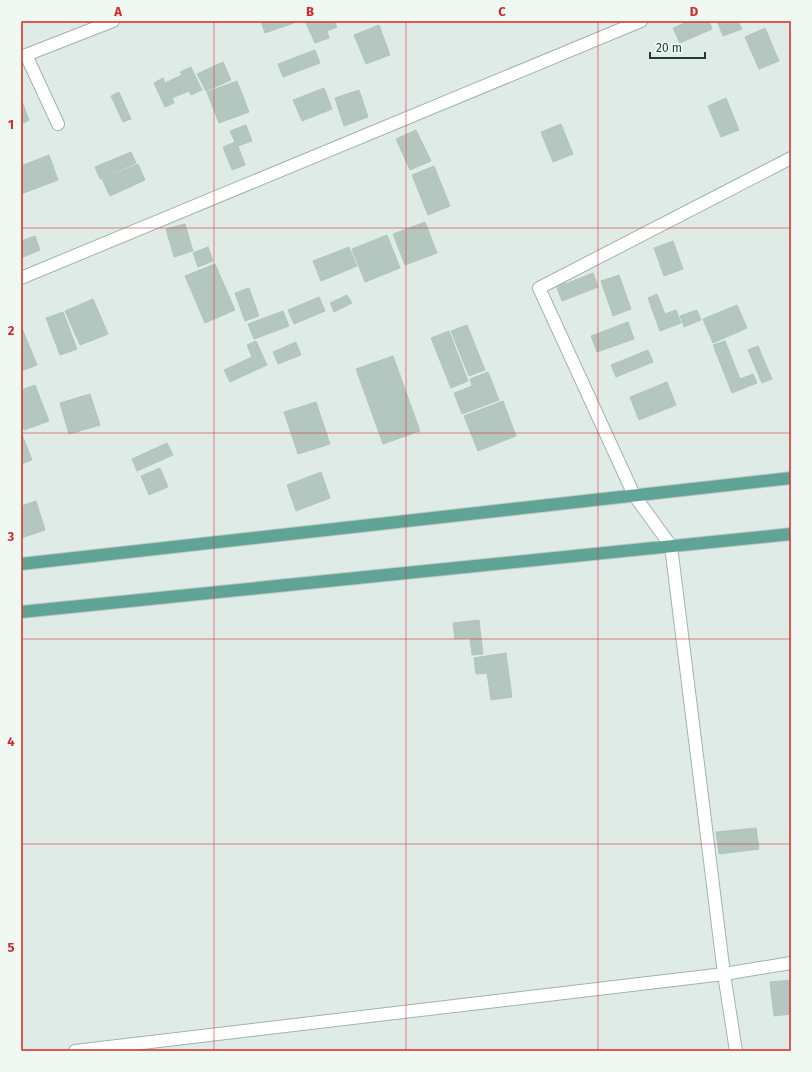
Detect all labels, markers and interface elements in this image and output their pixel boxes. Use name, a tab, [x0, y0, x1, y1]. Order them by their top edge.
text: A	[113, 4, 122, 19]
text: B	[306, 4, 314, 19]
text: C	[498, 4, 506, 19]
text: D	[690, 4, 699, 19]
scale bar	[650, 34, 705, 60]
text: 20 m	[656, 41, 682, 55]
text: 1	[8, 117, 14, 132]
text: 2	[8, 323, 15, 338]
text: 3	[7, 529, 15, 544]
text: 4	[7, 734, 15, 749]
text: 5	[8, 940, 15, 955]

